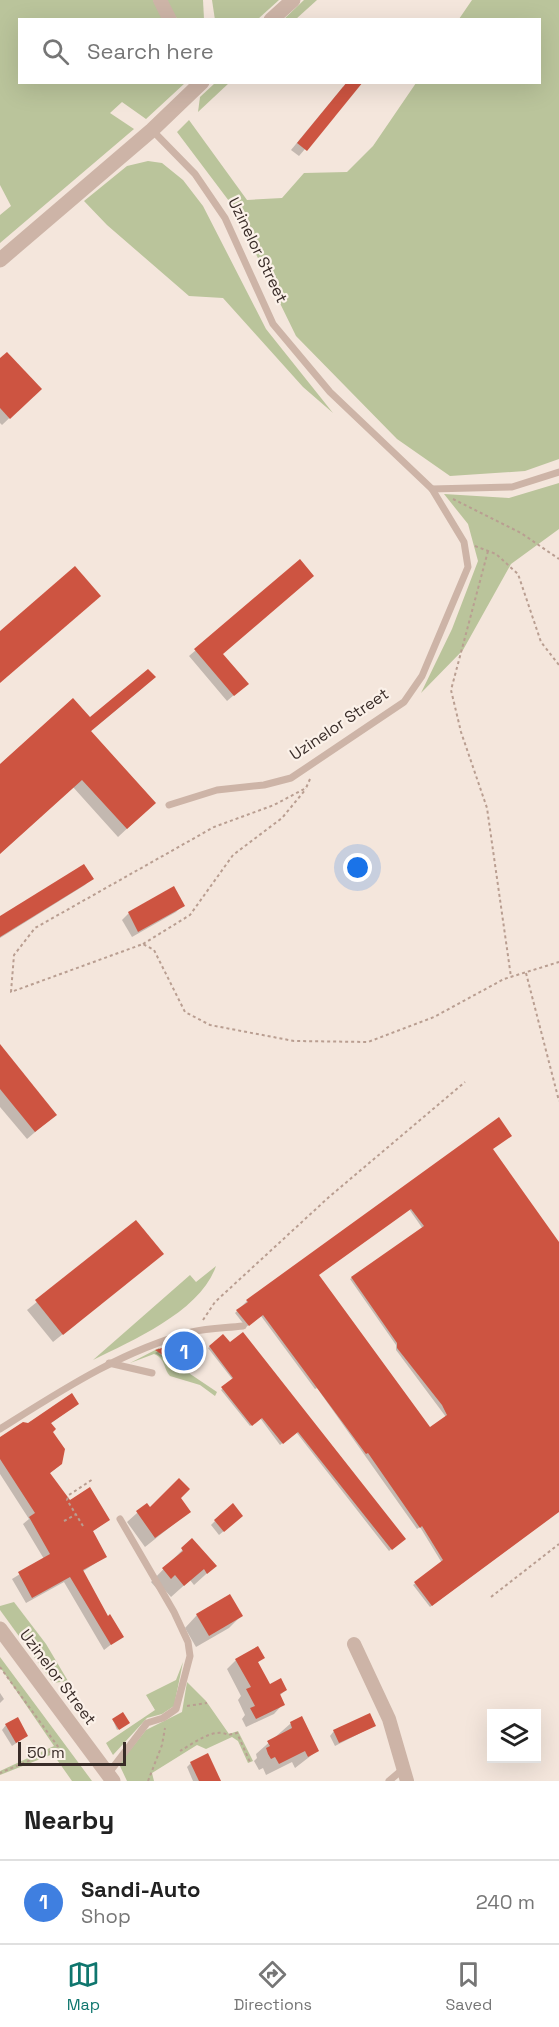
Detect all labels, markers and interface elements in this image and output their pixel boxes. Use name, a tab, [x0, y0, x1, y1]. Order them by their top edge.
search box	[18, 18, 541, 84]
icon: search	[39, 35, 72, 68]
text: Search here	[87, 37, 214, 65]
street label: Uzinelor Street	[223, 194, 293, 306]
street label: Uzinelor Street	[285, 683, 393, 765]
your location	[343, 853, 372, 882]
pin: 1	[164, 1328, 204, 1374]
street label: Uzinelor Street	[15, 1625, 101, 1729]
map controls	[487, 1709, 541, 1763]
button: layers	[487, 1709, 541, 1763]
scale bar	[18, 1739, 126, 1766]
text: 50 m	[27, 1742, 65, 1763]
text: Nearby	[24, 1803, 114, 1837]
text: Sandi-Auto	[81, 1875, 200, 1903]
text: 1	[39, 1889, 48, 1915]
text: 240 m	[476, 1889, 535, 1915]
text: Shop	[81, 1903, 131, 1929]
tab: Map	[67, 1958, 100, 2015]
tab: Directions	[234, 1958, 312, 2015]
tab: Saved	[446, 1958, 492, 2015]

